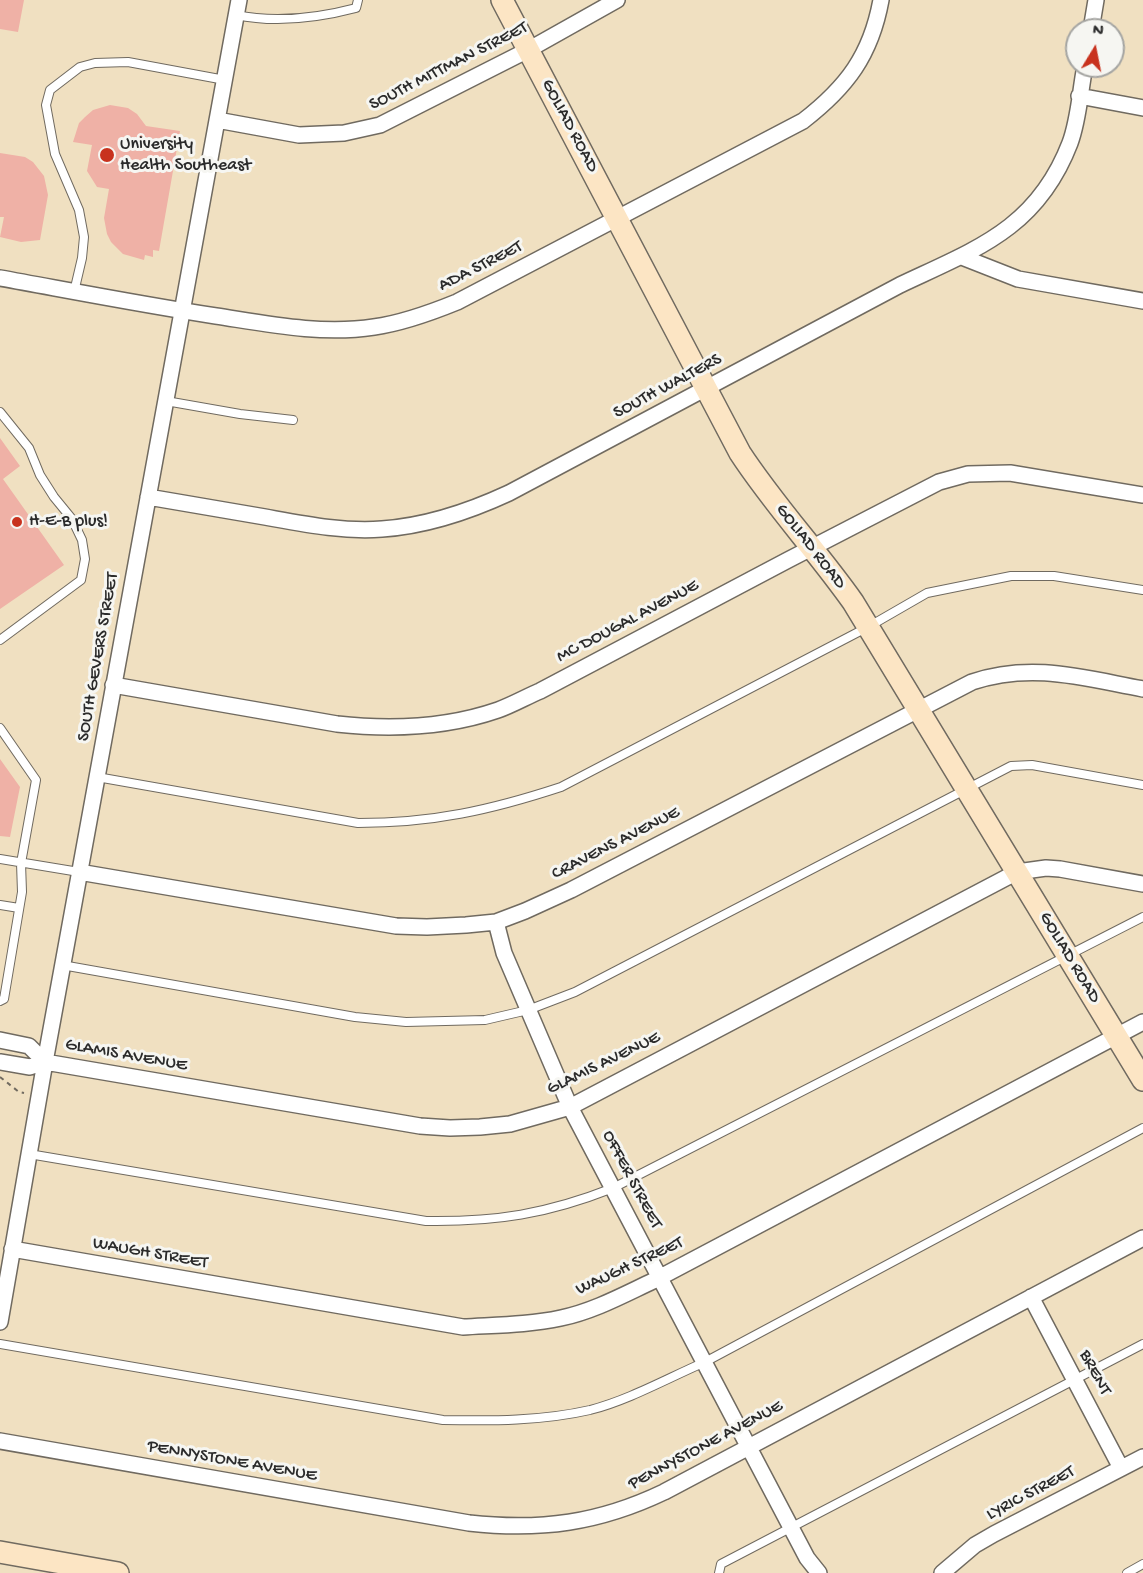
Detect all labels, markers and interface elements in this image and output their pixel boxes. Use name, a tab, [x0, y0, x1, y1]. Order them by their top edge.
street label: SOUTH MITTMAN STREET	[366, 18, 532, 116]
north arrow	[1065, 18, 1125, 78]
text: N	[1091, 21, 1105, 42]
street label: GOLIAD ROAD	[535, 76, 603, 176]
place label: University Health Southeast	[120, 134, 251, 176]
marker: University Health Southeast	[98, 146, 116, 164]
street label: ADA STREET	[435, 237, 527, 297]
street label: SOUTH WALTERS	[610, 349, 726, 425]
street label: GOLIAD ROAD	[770, 500, 850, 594]
place label: H-E-B plus!	[29, 511, 108, 533]
marker: H-E-B plus!	[10, 515, 24, 529]
street label: SOUTH GEVERS STREET	[74, 571, 124, 743]
street label: MC DOUGAL AVENUE	[553, 575, 703, 669]
street label: CRAVENS AVENUE	[548, 802, 684, 886]
street label: GOLIAD ROAD	[1033, 909, 1105, 1007]
street label: GLAMIS AVENUE	[544, 1027, 664, 1101]
street label: GLAMIS AVENUE	[63, 1035, 189, 1077]
street label: OFFER STREET	[596, 1127, 666, 1233]
street label: WAUGH STREET	[91, 1233, 209, 1275]
street label: WAUGH STREET	[573, 1233, 687, 1301]
street label: BRENT	[1073, 1347, 1115, 1399]
street label: PENNYSTONE AVENUE	[625, 1396, 787, 1496]
street label: PENNYSTONE AVENUE	[146, 1436, 318, 1488]
street label: LYRIC STREET	[983, 1462, 1079, 1526]

